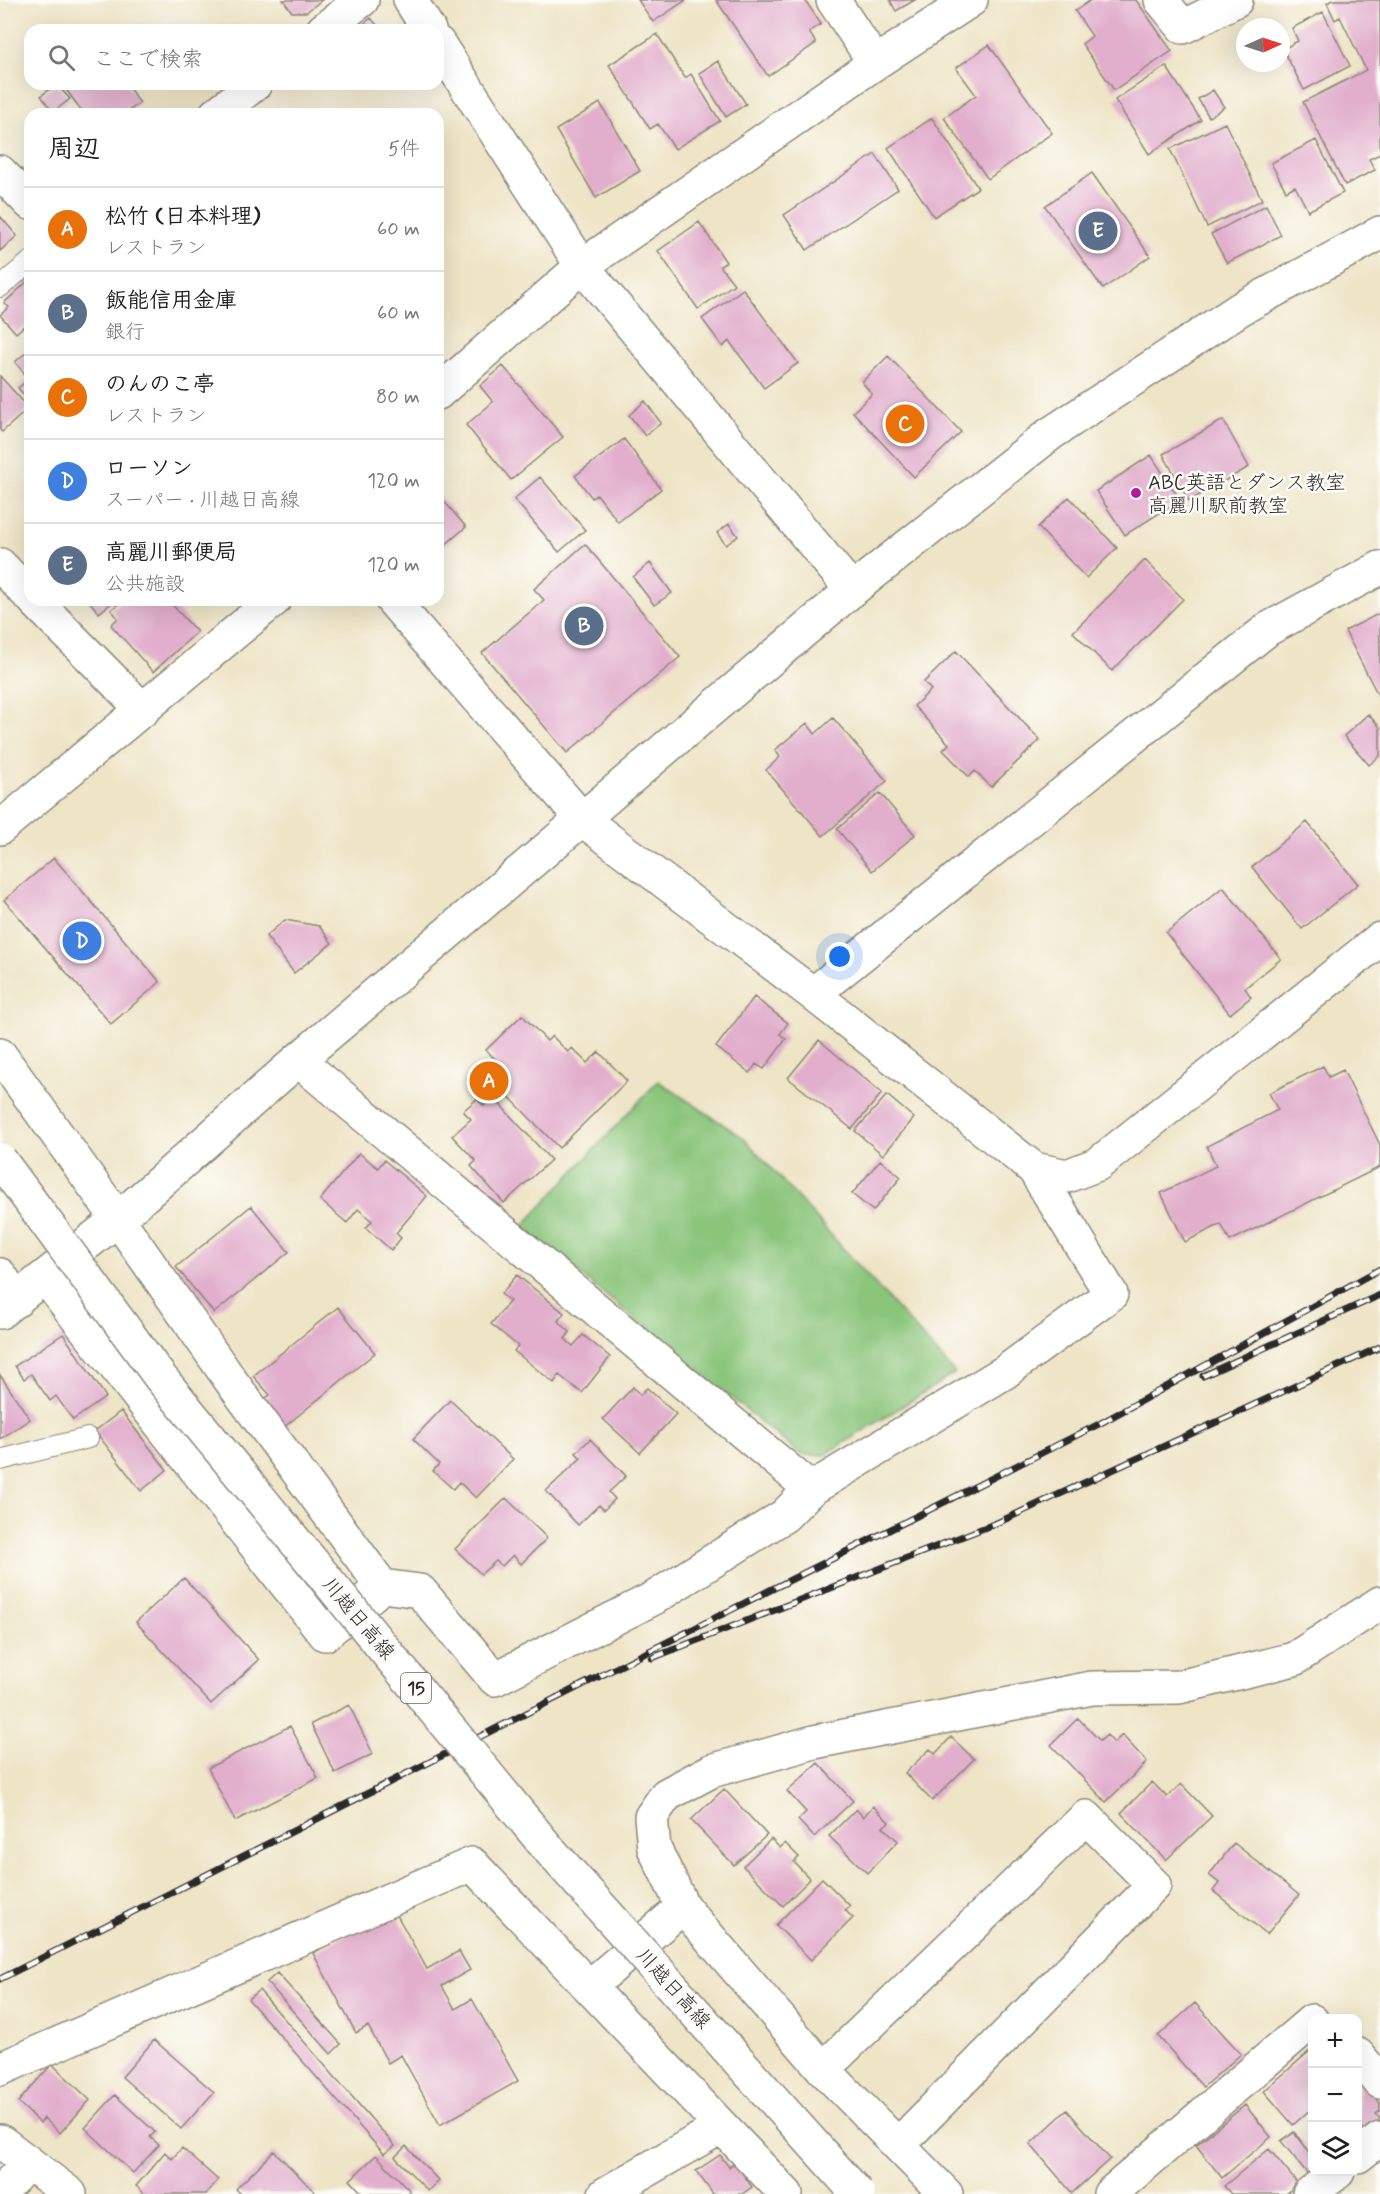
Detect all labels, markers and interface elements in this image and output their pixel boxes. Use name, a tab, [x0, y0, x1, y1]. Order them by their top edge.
north arrow	[1236, 18, 1290, 72]
search box	[24, 24, 444, 90]
icon: search	[45, 41, 78, 74]
text: ここで検索	[93, 46, 203, 74]
text: 周辺	[48, 133, 100, 167]
text: 5件	[388, 136, 420, 163]
text: 松竹 (日本料理)	[105, 203, 260, 231]
pin: E	[1078, 208, 1118, 254]
text: A	[61, 216, 74, 243]
text: 60 m	[377, 216, 420, 243]
text: レストラン	[105, 235, 207, 262]
text: 飯能信用金庫	[105, 287, 237, 315]
text: B	[61, 300, 74, 327]
text: 60 m	[377, 300, 420, 327]
text: 銀行	[105, 319, 145, 346]
text: のんのこ亭	[105, 371, 215, 399]
text: C	[60, 384, 75, 411]
text: 80 m	[376, 384, 420, 411]
pin: C	[886, 402, 924, 446]
text: レストラン	[105, 403, 207, 430]
text: ローソン	[105, 455, 193, 483]
text: D	[61, 468, 74, 495]
text: 120 m	[367, 468, 420, 495]
place label: ABC英語とダンス教室 高麗川駅前教室	[1148, 470, 1345, 520]
marker: ABC英語とダンス教室 高麗川駅前教室	[1129, 486, 1143, 500]
text: スーパー · 川越日高線	[105, 487, 300, 514]
text: 高麗川郵便局	[105, 539, 237, 567]
text: E	[62, 552, 73, 579]
text: 120 m	[367, 552, 420, 579]
text: 公共施設	[105, 571, 185, 598]
pin: B	[564, 604, 604, 648]
pin: D	[62, 918, 101, 964]
your location	[825, 942, 854, 971]
pin: A	[470, 1058, 508, 1104]
street label: 川越日高線	[315, 1572, 400, 1666]
road number: 15	[401, 1673, 431, 1703]
street label: 川越日高線	[629, 1943, 716, 2035]
map controls	[1308, 2014, 1362, 2176]
button: +	[1308, 2014, 1362, 2068]
button: −	[1308, 2068, 1362, 2122]
button: layers	[1308, 2122, 1362, 2176]

